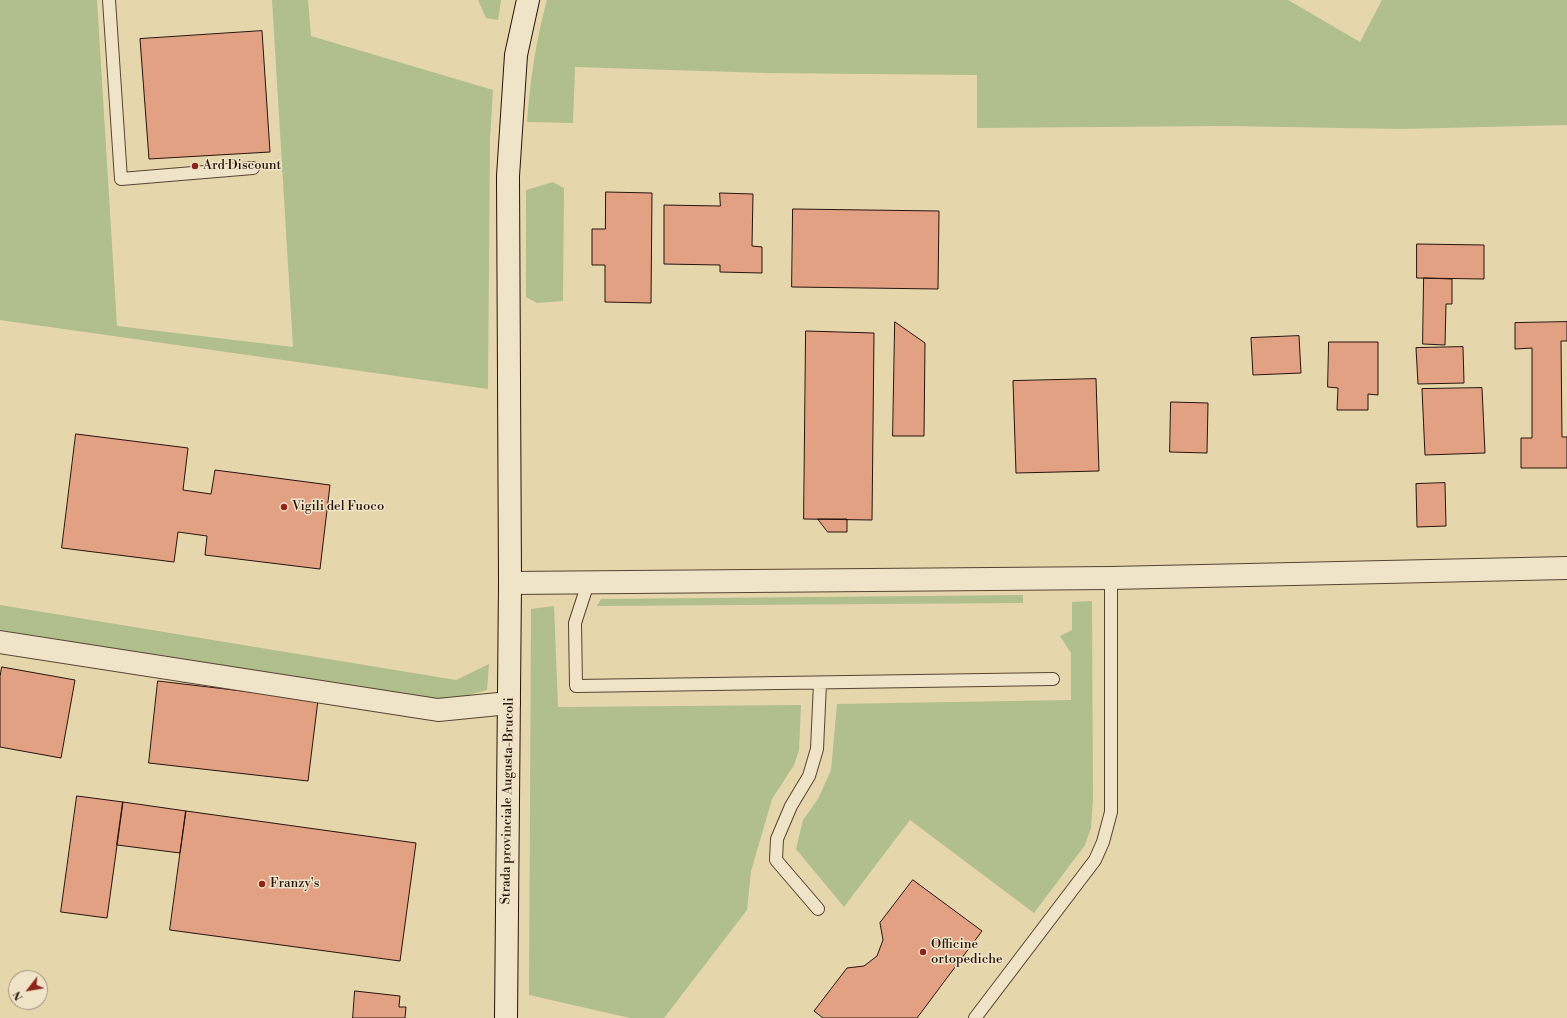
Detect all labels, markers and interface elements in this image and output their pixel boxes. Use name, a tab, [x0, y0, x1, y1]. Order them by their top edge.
place label: Ard Discount	[203, 158, 281, 174]
marker: Ard Discount	[190, 161, 200, 171]
place label: Vigili del Fuoco	[292, 499, 384, 515]
marker: Vigili del Fuoco	[279, 502, 289, 512]
street label: Strada provinciale Augusta-Brucoli	[498, 697, 518, 905]
place label: Franzy's	[270, 876, 319, 892]
marker: Franzy's	[257, 879, 267, 889]
place label: Officine ortopediche	[931, 937, 1003, 968]
marker: Officine ortopediche	[918, 947, 928, 957]
north arrow	[8, 970, 48, 1010]
text: N	[10, 988, 27, 1003]

